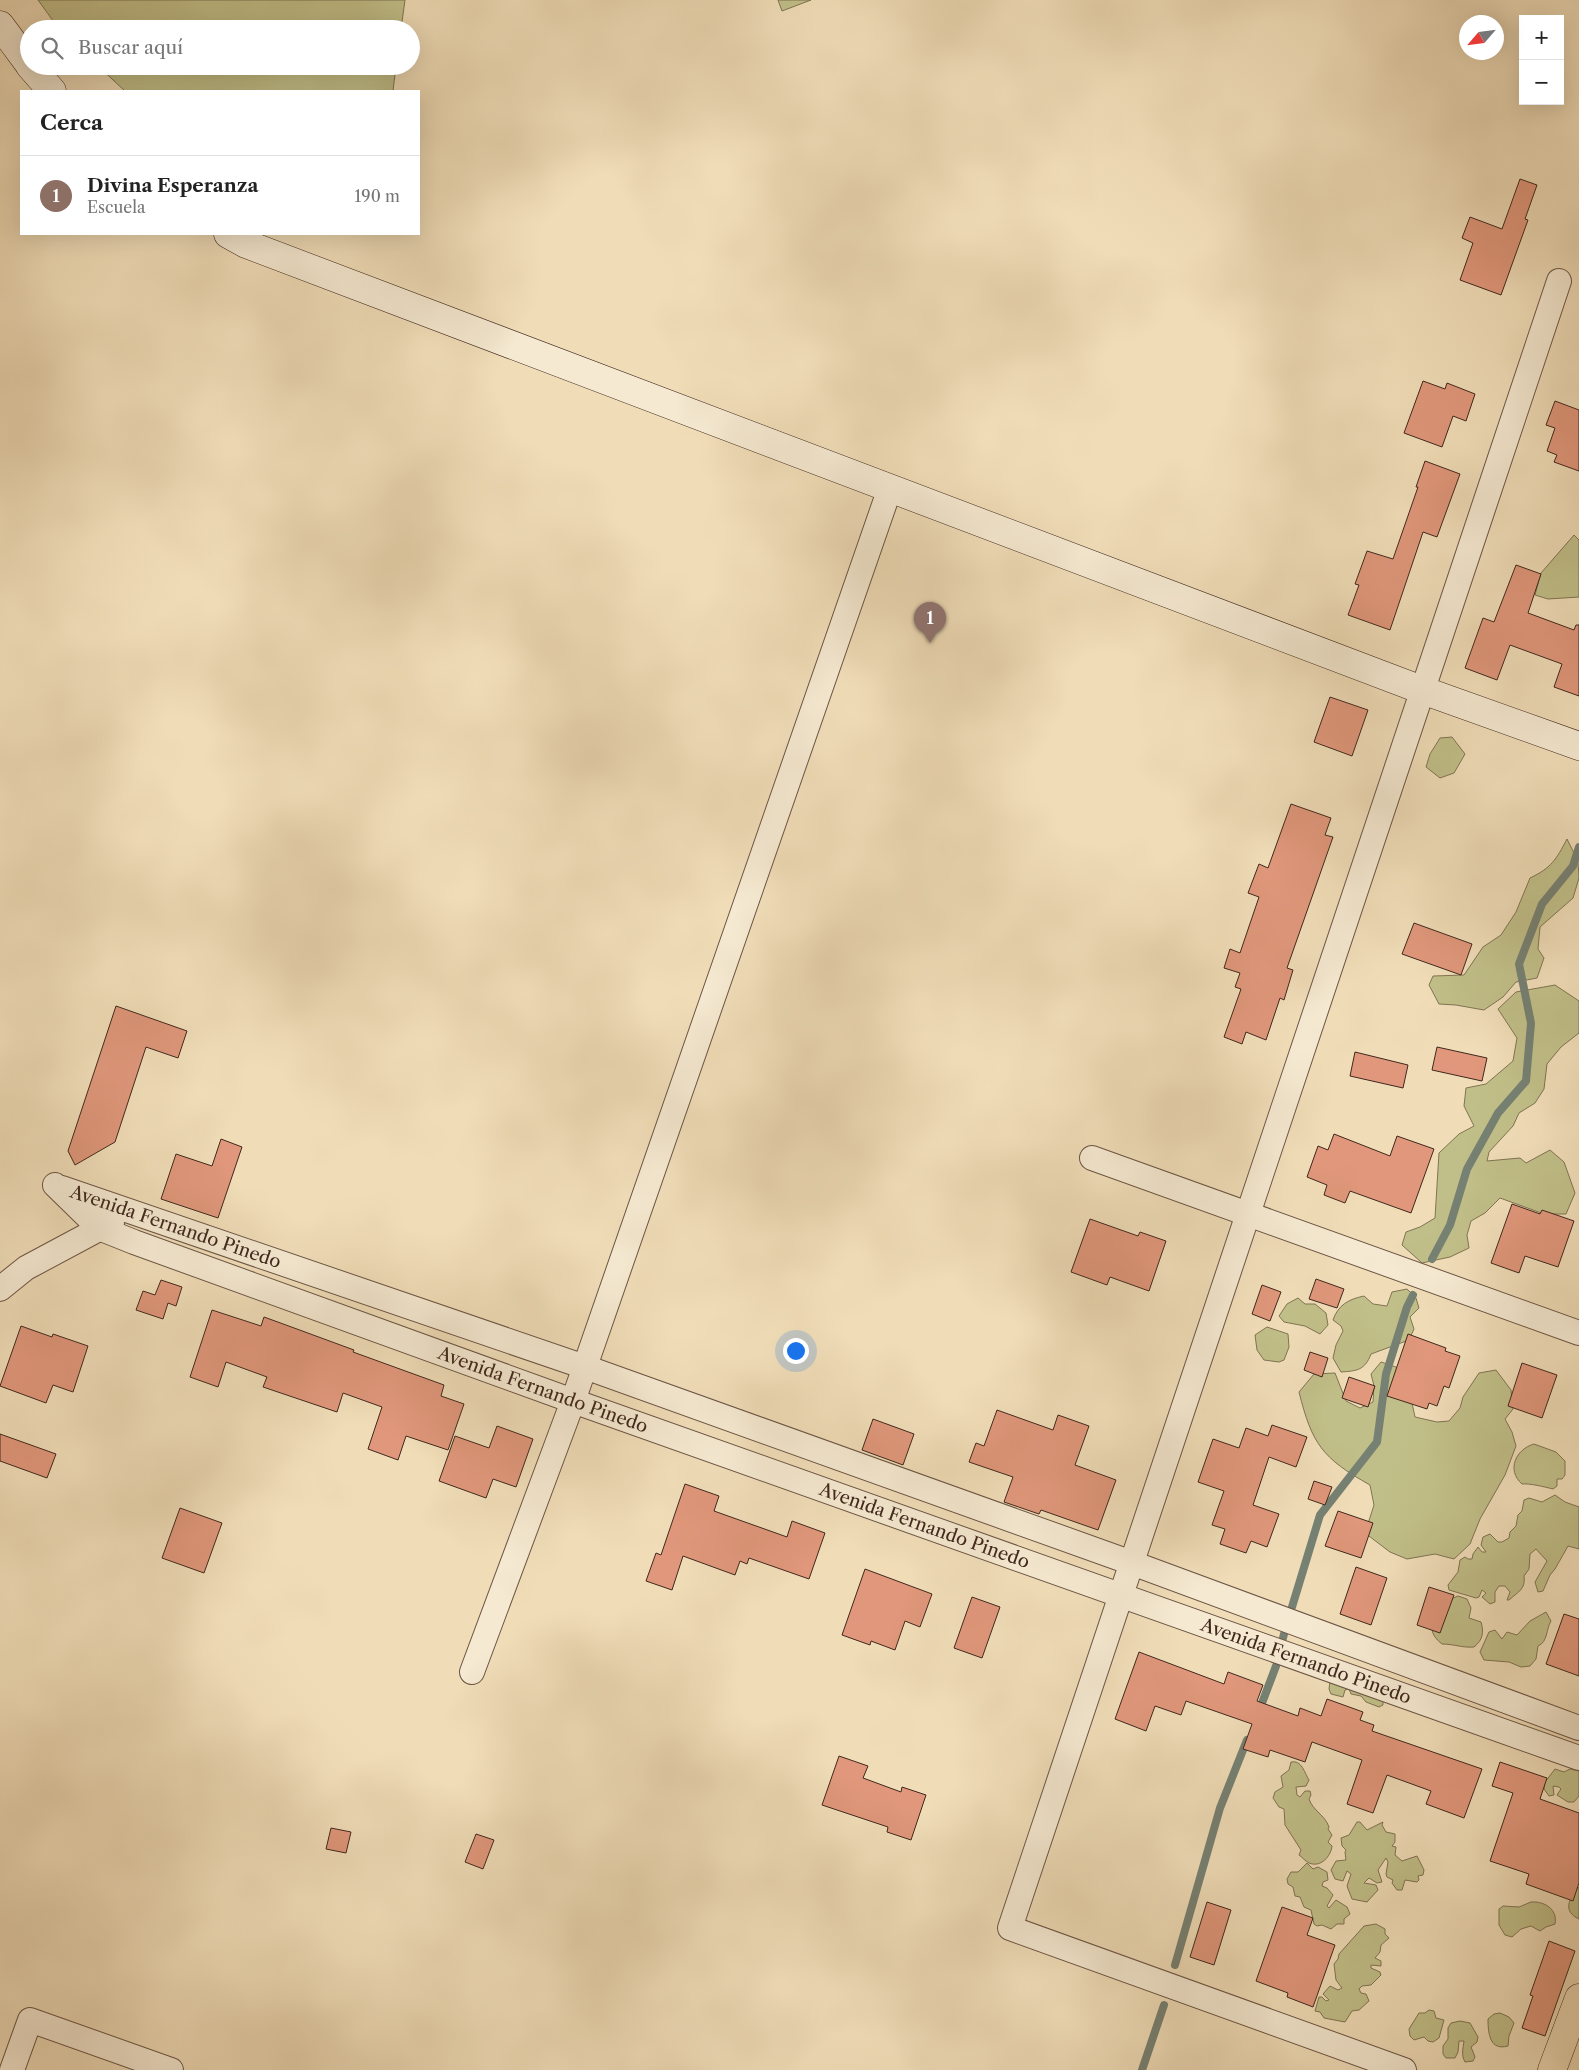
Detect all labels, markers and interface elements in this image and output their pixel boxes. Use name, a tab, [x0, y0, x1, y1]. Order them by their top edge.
north arrow	[1459, 15, 1504, 60]
map controls	[1519, 15, 1564, 105]
button: +	[1519, 15, 1564, 60]
search box	[20, 20, 420, 75]
icon: search	[38, 34, 66, 62]
text: Buscar aquí	[78, 36, 183, 59]
button: −	[1519, 60, 1564, 105]
text: Cerca	[40, 110, 103, 135]
text: Divina Esperanza	[87, 174, 259, 197]
text: 1	[52, 186, 60, 206]
text: 190 m	[355, 186, 400, 206]
text: Escuela	[87, 197, 145, 217]
pin: 1	[914, 602, 946, 643]
street label: Avenida Fernando Pinedo	[66, 1180, 284, 1273]
your location	[783, 1338, 809, 1364]
street label: Avenida Fernando Pinedo	[434, 1342, 651, 1438]
street label: Avenida Fernando Pinedo	[815, 1478, 1033, 1573]
street label: Avenida Fernando Pinedo	[1197, 1613, 1414, 1709]

